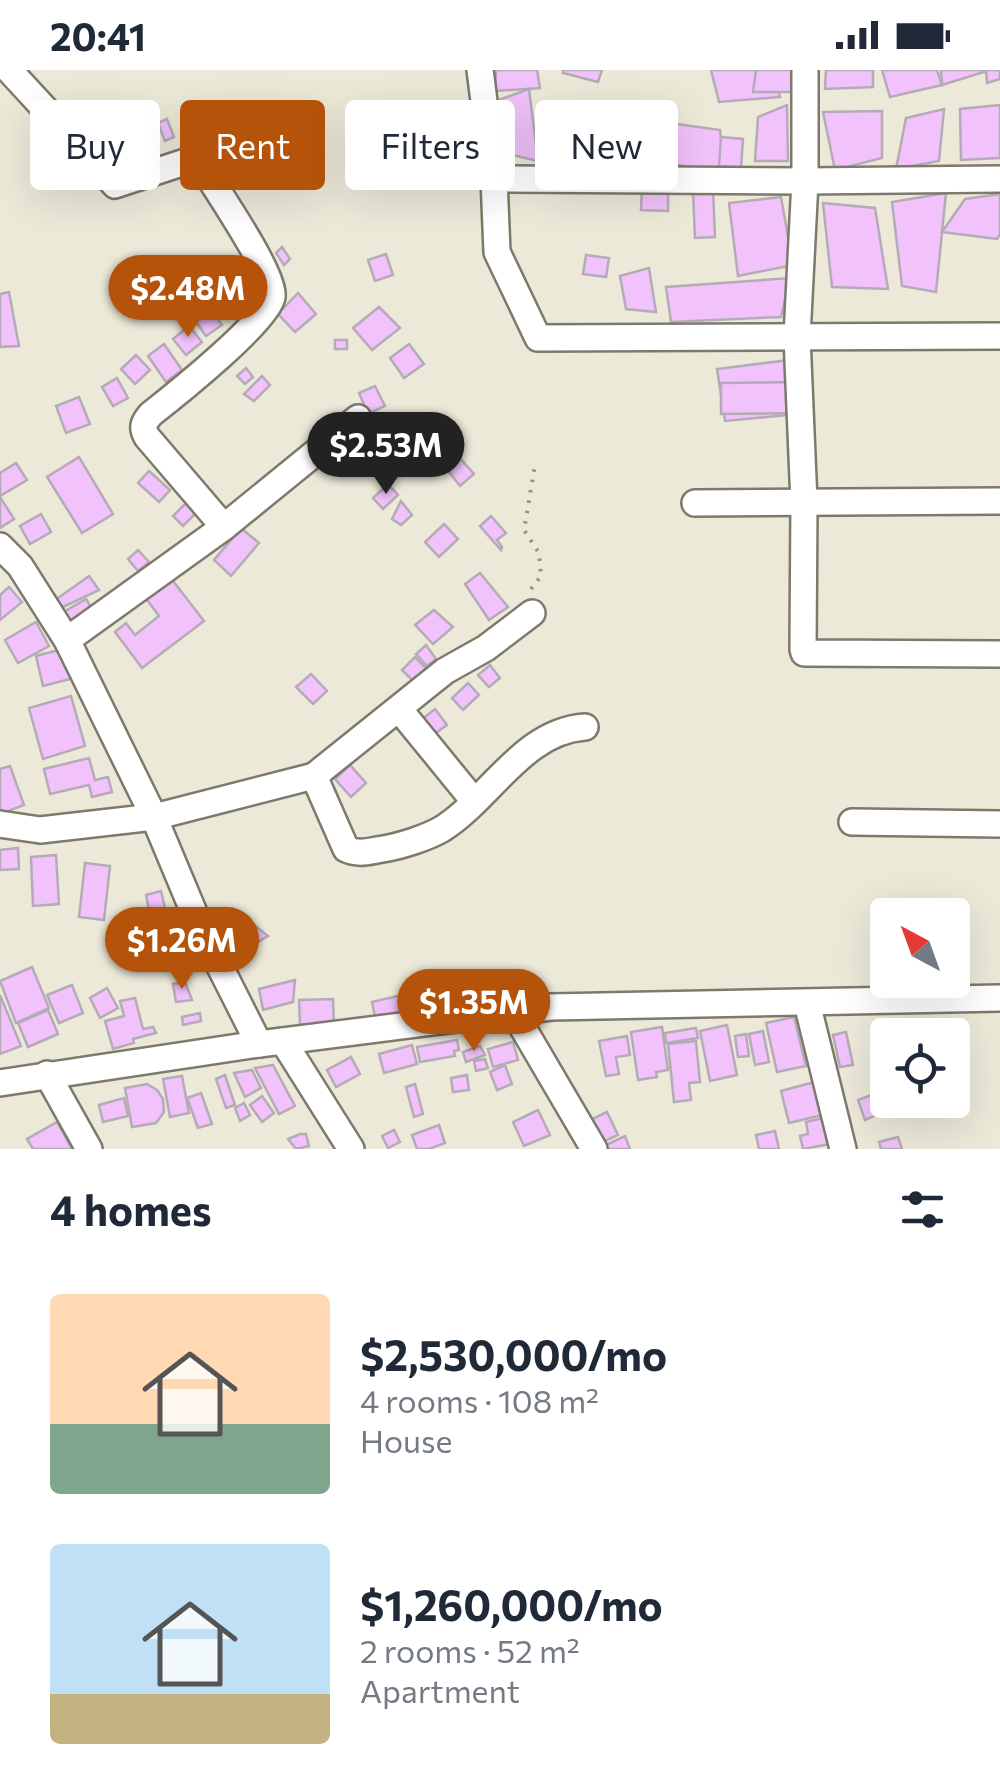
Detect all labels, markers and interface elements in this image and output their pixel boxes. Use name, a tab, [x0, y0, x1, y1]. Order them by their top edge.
text: 20:41	[50, 12, 146, 59]
chip: Buy	[30, 100, 160, 190]
chip: Rent	[180, 100, 325, 190]
chip: Filters	[345, 100, 515, 190]
chip: New	[535, 100, 678, 190]
pin: $2.48M	[107, 255, 269, 340]
text: $2.48M	[130, 267, 246, 307]
pin: $2.53M	[305, 412, 467, 497]
text: $2.53M	[329, 424, 443, 464]
north arrow	[870, 898, 970, 998]
map controls	[870, 898, 970, 1118]
pin: $1.26M	[101, 907, 263, 992]
text: $1.26M	[127, 919, 237, 959]
pin: $1.35M	[393, 969, 555, 1054]
text: $1.35M	[419, 981, 529, 1021]
button: locate	[870, 1018, 970, 1118]
icon: filters	[895, 1182, 950, 1237]
text: 4 homes	[50, 1183, 212, 1235]
text: $2,530,000/mo	[360, 1328, 667, 1380]
icon: home	[130, 1334, 250, 1454]
text: 4 rooms · 108 m²	[360, 1380, 599, 1420]
text: House	[360, 1420, 452, 1460]
text: $1,260,000/mo	[360, 1578, 663, 1630]
icon: home	[130, 1584, 250, 1704]
text: 2 rooms · 52 m²	[360, 1630, 580, 1670]
text: Apartment	[360, 1670, 520, 1710]

